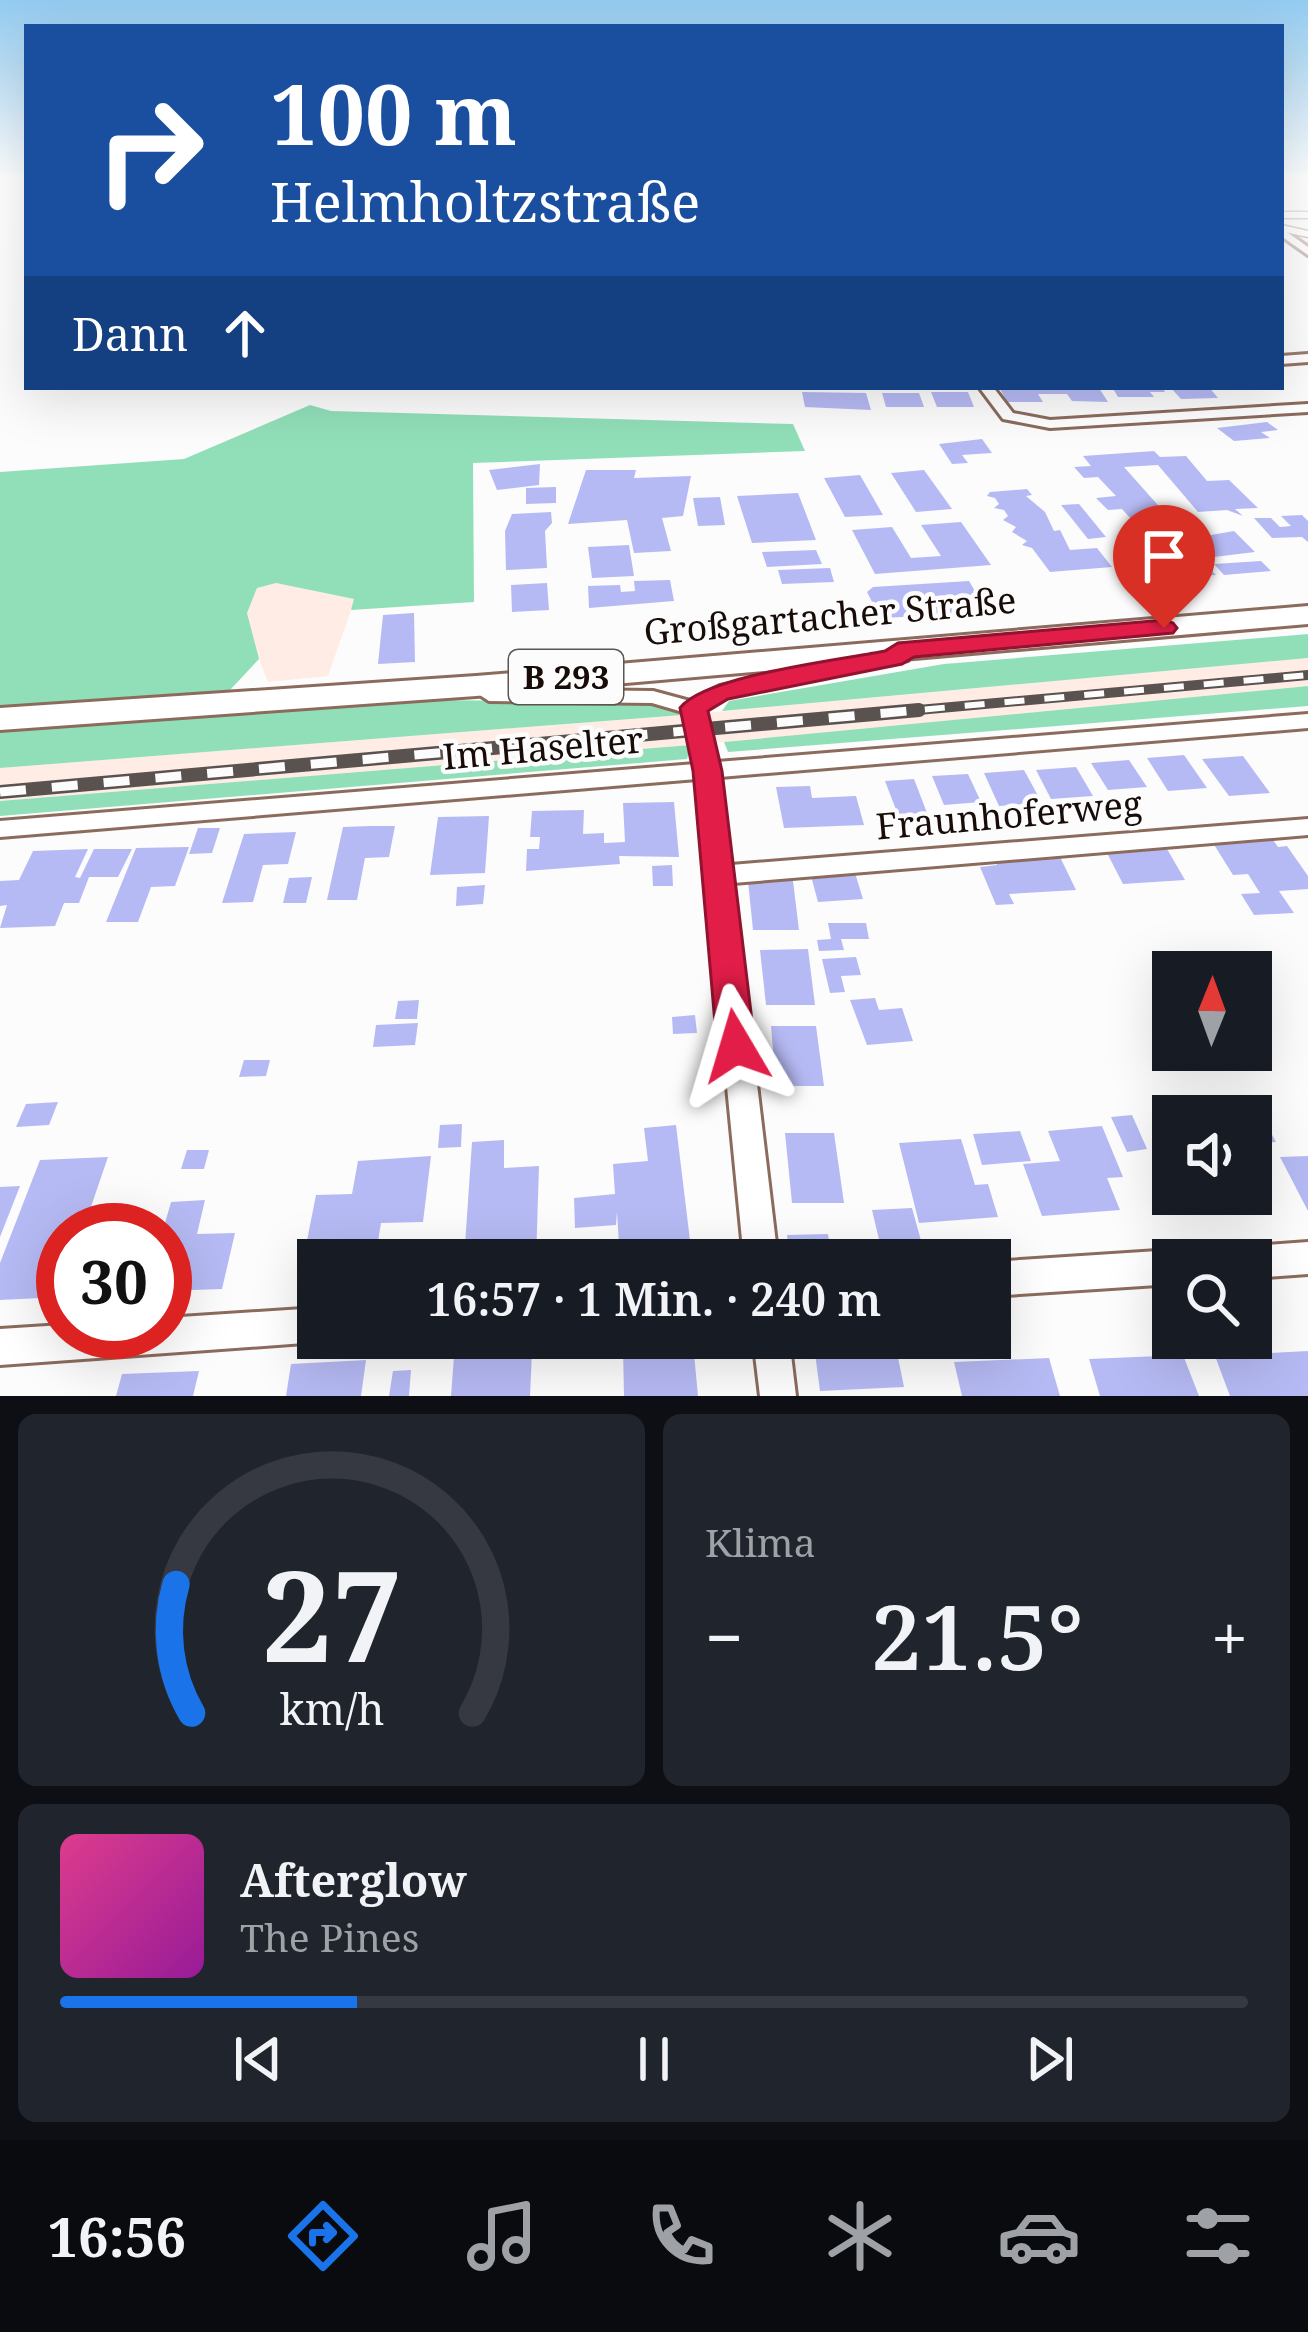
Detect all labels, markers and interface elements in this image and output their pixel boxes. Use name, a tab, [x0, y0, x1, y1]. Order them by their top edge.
text: 100 m	[270, 55, 517, 170]
icon: right	[72, 72, 228, 228]
text: Helmholtzstraße	[270, 164, 700, 238]
icon: ahead	[212, 300, 278, 366]
text: Dann	[72, 303, 188, 364]
pin	[1113, 505, 1215, 628]
icon: arrive	[1131, 523, 1197, 589]
street label: Großgartacher Straße	[642, 575, 1018, 656]
road number: B 293	[509, 650, 623, 704]
street label: Im Haselter	[441, 714, 645, 781]
street label: Fraunhoferweg	[874, 778, 1144, 851]
north arrow	[1152, 951, 1272, 1071]
map controls	[1152, 951, 1272, 1359]
position arrow	[673, 983, 799, 1109]
button: sound	[1152, 1095, 1272, 1215]
speed limit sign: 30	[36, 1203, 192, 1359]
button: search	[1152, 1239, 1272, 1359]
text: 16:57 · 1 Min. · 240 m	[427, 1268, 881, 1329]
text: Klima	[705, 1515, 816, 1568]
text: 27	[261, 1529, 402, 1699]
text: 21.5°	[871, 1574, 1084, 1696]
text: −	[705, 1591, 743, 1681]
text: +	[1211, 1591, 1248, 1681]
text: km/h	[279, 1679, 384, 1738]
text: Afterglow	[240, 1849, 467, 1910]
text: The Pines	[240, 1910, 419, 1963]
icon: previous	[225, 2026, 291, 2092]
icon: pause	[621, 2026, 687, 2092]
icon: next	[1017, 2026, 1083, 2092]
icon: directions	[281, 2194, 365, 2278]
icon: music	[460, 2194, 544, 2278]
icon: phone	[639, 2194, 723, 2278]
icon: climate	[818, 2194, 902, 2278]
icon: car	[997, 2194, 1081, 2278]
icon: filters	[1176, 2194, 1260, 2278]
text: 16:56	[48, 2199, 186, 2273]

